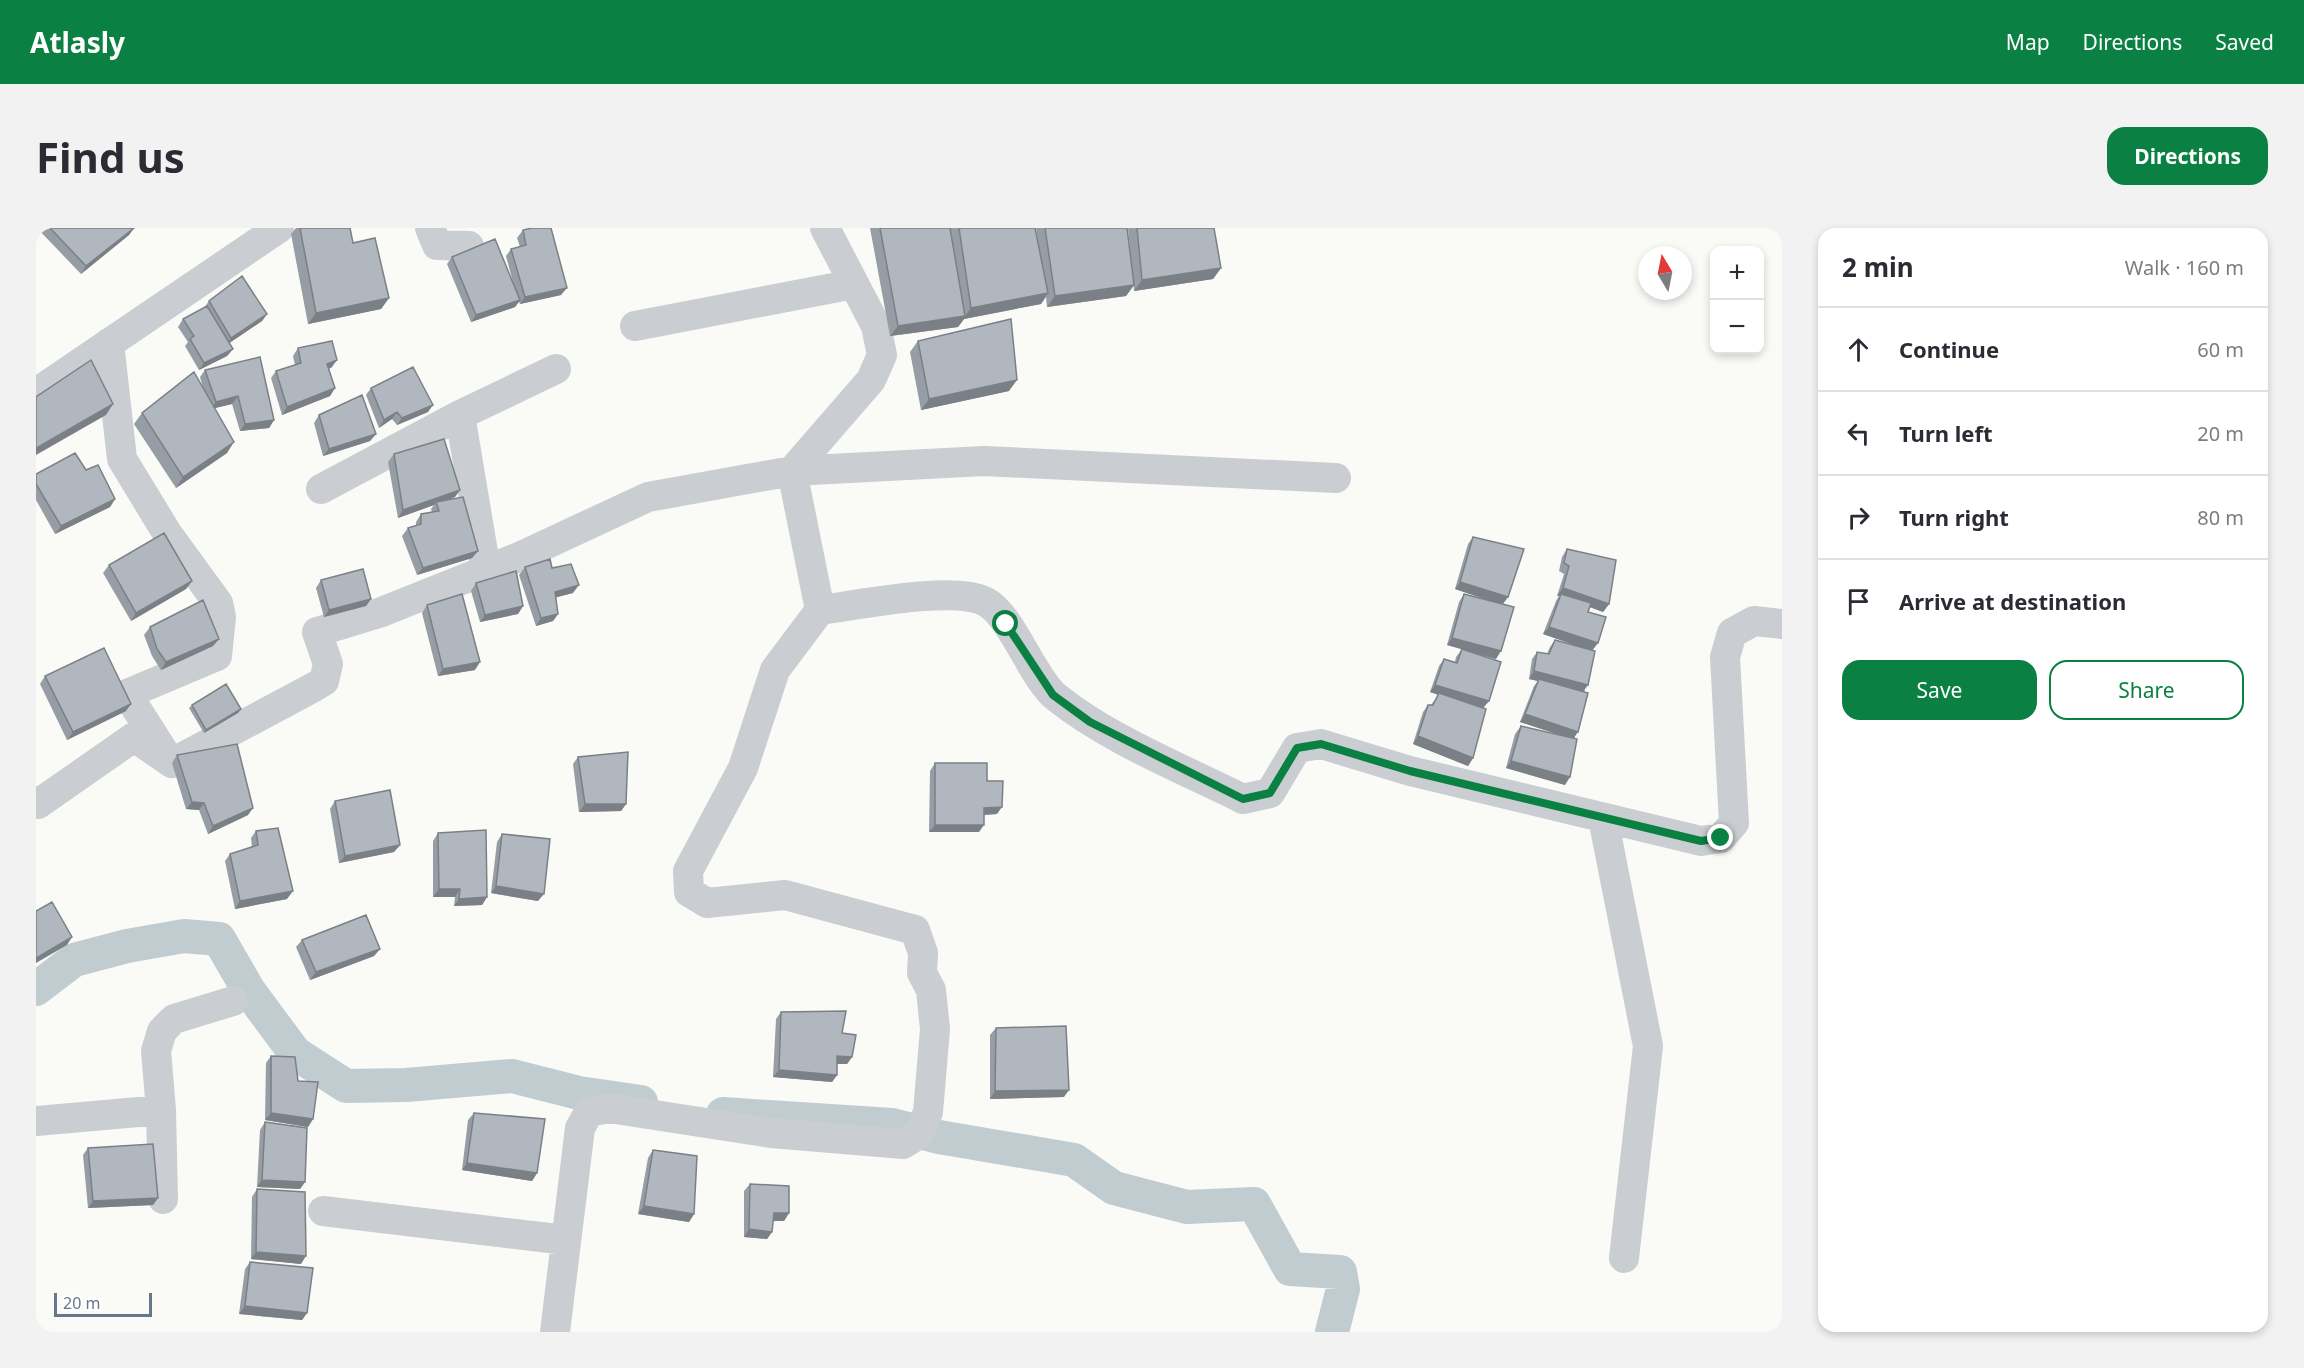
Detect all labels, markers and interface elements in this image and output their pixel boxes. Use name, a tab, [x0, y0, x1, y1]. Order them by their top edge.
text: Atlasly	[30, 23, 125, 61]
text: Map	[2006, 28, 2050, 56]
text: Directions	[2083, 28, 2182, 56]
text: Saved	[2215, 28, 2274, 56]
button: Directions	[2107, 127, 2268, 185]
text: Find us	[36, 128, 185, 185]
north arrow	[1638, 246, 1692, 300]
map controls	[1710, 246, 1764, 354]
button: +	[1710, 246, 1764, 300]
text: 2 min	[1842, 249, 1914, 285]
text: Walk · 160 m	[2125, 254, 2244, 281]
button: −	[1710, 300, 1764, 354]
icon: ahead	[1842, 333, 1875, 366]
text: Continue	[1899, 334, 1999, 364]
text: 60 m	[2197, 336, 2244, 363]
icon: left	[1842, 417, 1875, 450]
text: Turn left	[1899, 418, 1993, 448]
text: 20 m	[2197, 420, 2244, 447]
icon: right	[1842, 501, 1875, 534]
text: Turn right	[1899, 502, 2009, 532]
text: 80 m	[2197, 504, 2244, 531]
icon: arrive	[1842, 585, 1875, 618]
text: Arrive at destination	[1899, 586, 2126, 616]
route start	[992, 610, 1018, 636]
button: Save	[1842, 660, 2037, 720]
button: Share	[2049, 660, 2244, 720]
route end	[1707, 824, 1733, 850]
scale bar	[54, 1290, 152, 1318]
text: 20 m	[63, 1292, 100, 1314]

